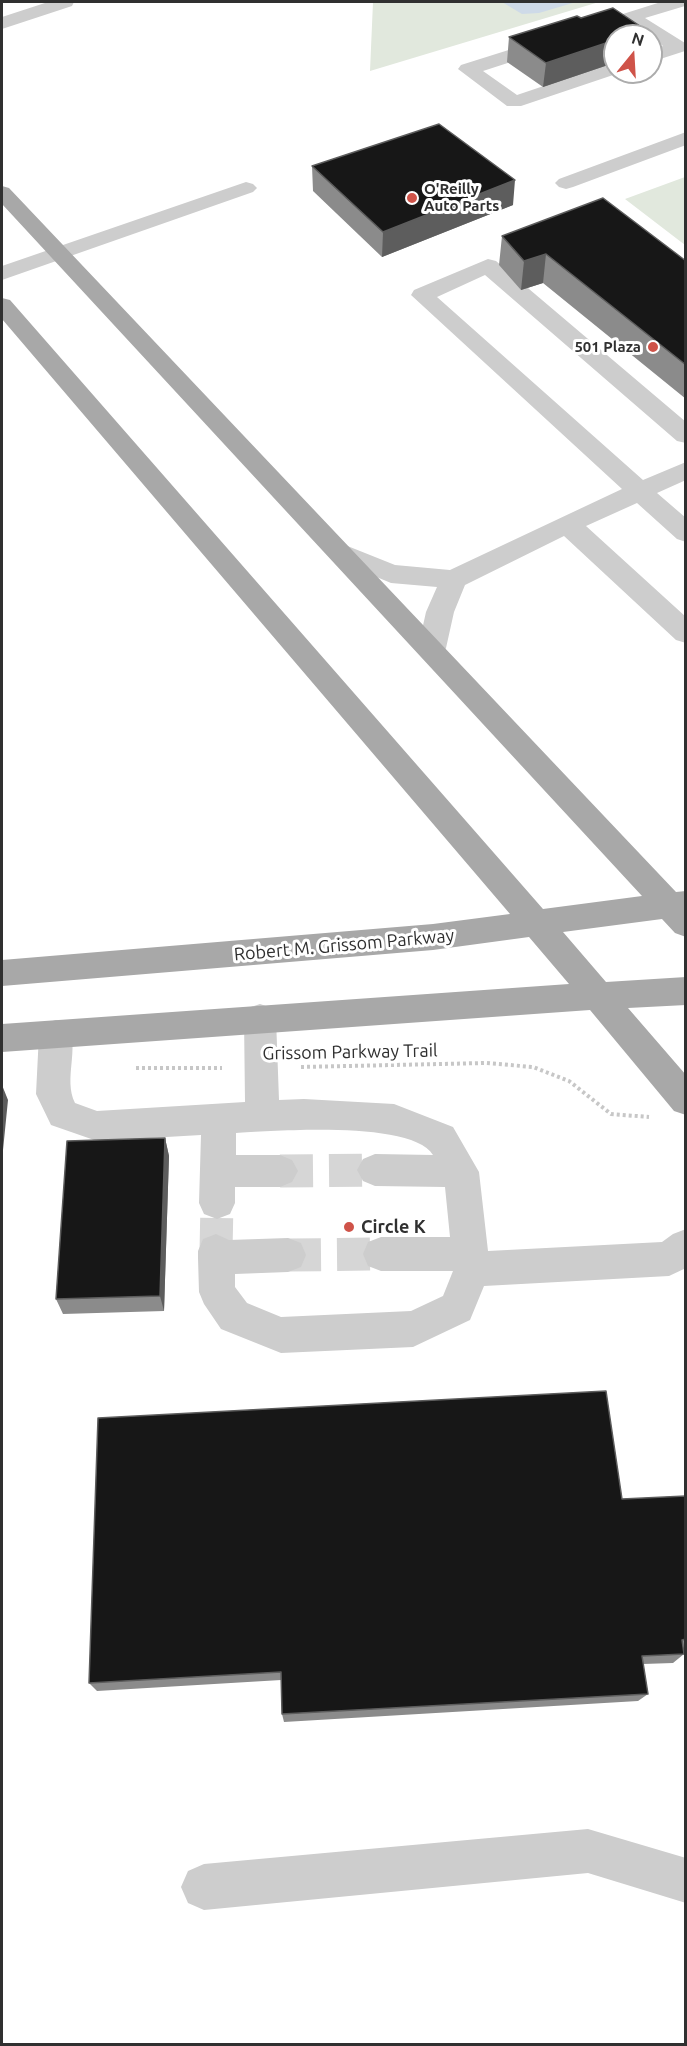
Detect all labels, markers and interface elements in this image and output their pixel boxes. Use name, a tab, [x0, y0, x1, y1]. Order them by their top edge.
north arrow	[603, 24, 663, 84]
text: N	[629, 28, 646, 49]
place label: O'Reilly Auto Parts	[424, 180, 499, 215]
marker: O'Reilly Auto Parts	[405, 191, 419, 205]
place label: 501 Plaza	[574, 338, 641, 356]
marker: 501 Plaza	[646, 340, 660, 354]
street label: Robert M. Grissom Parkway	[233, 925, 455, 965]
street label: Grissom Parkway Trail	[262, 1040, 438, 1064]
place label: Circle K	[361, 1216, 426, 1238]
marker: Circle K	[342, 1220, 356, 1234]

